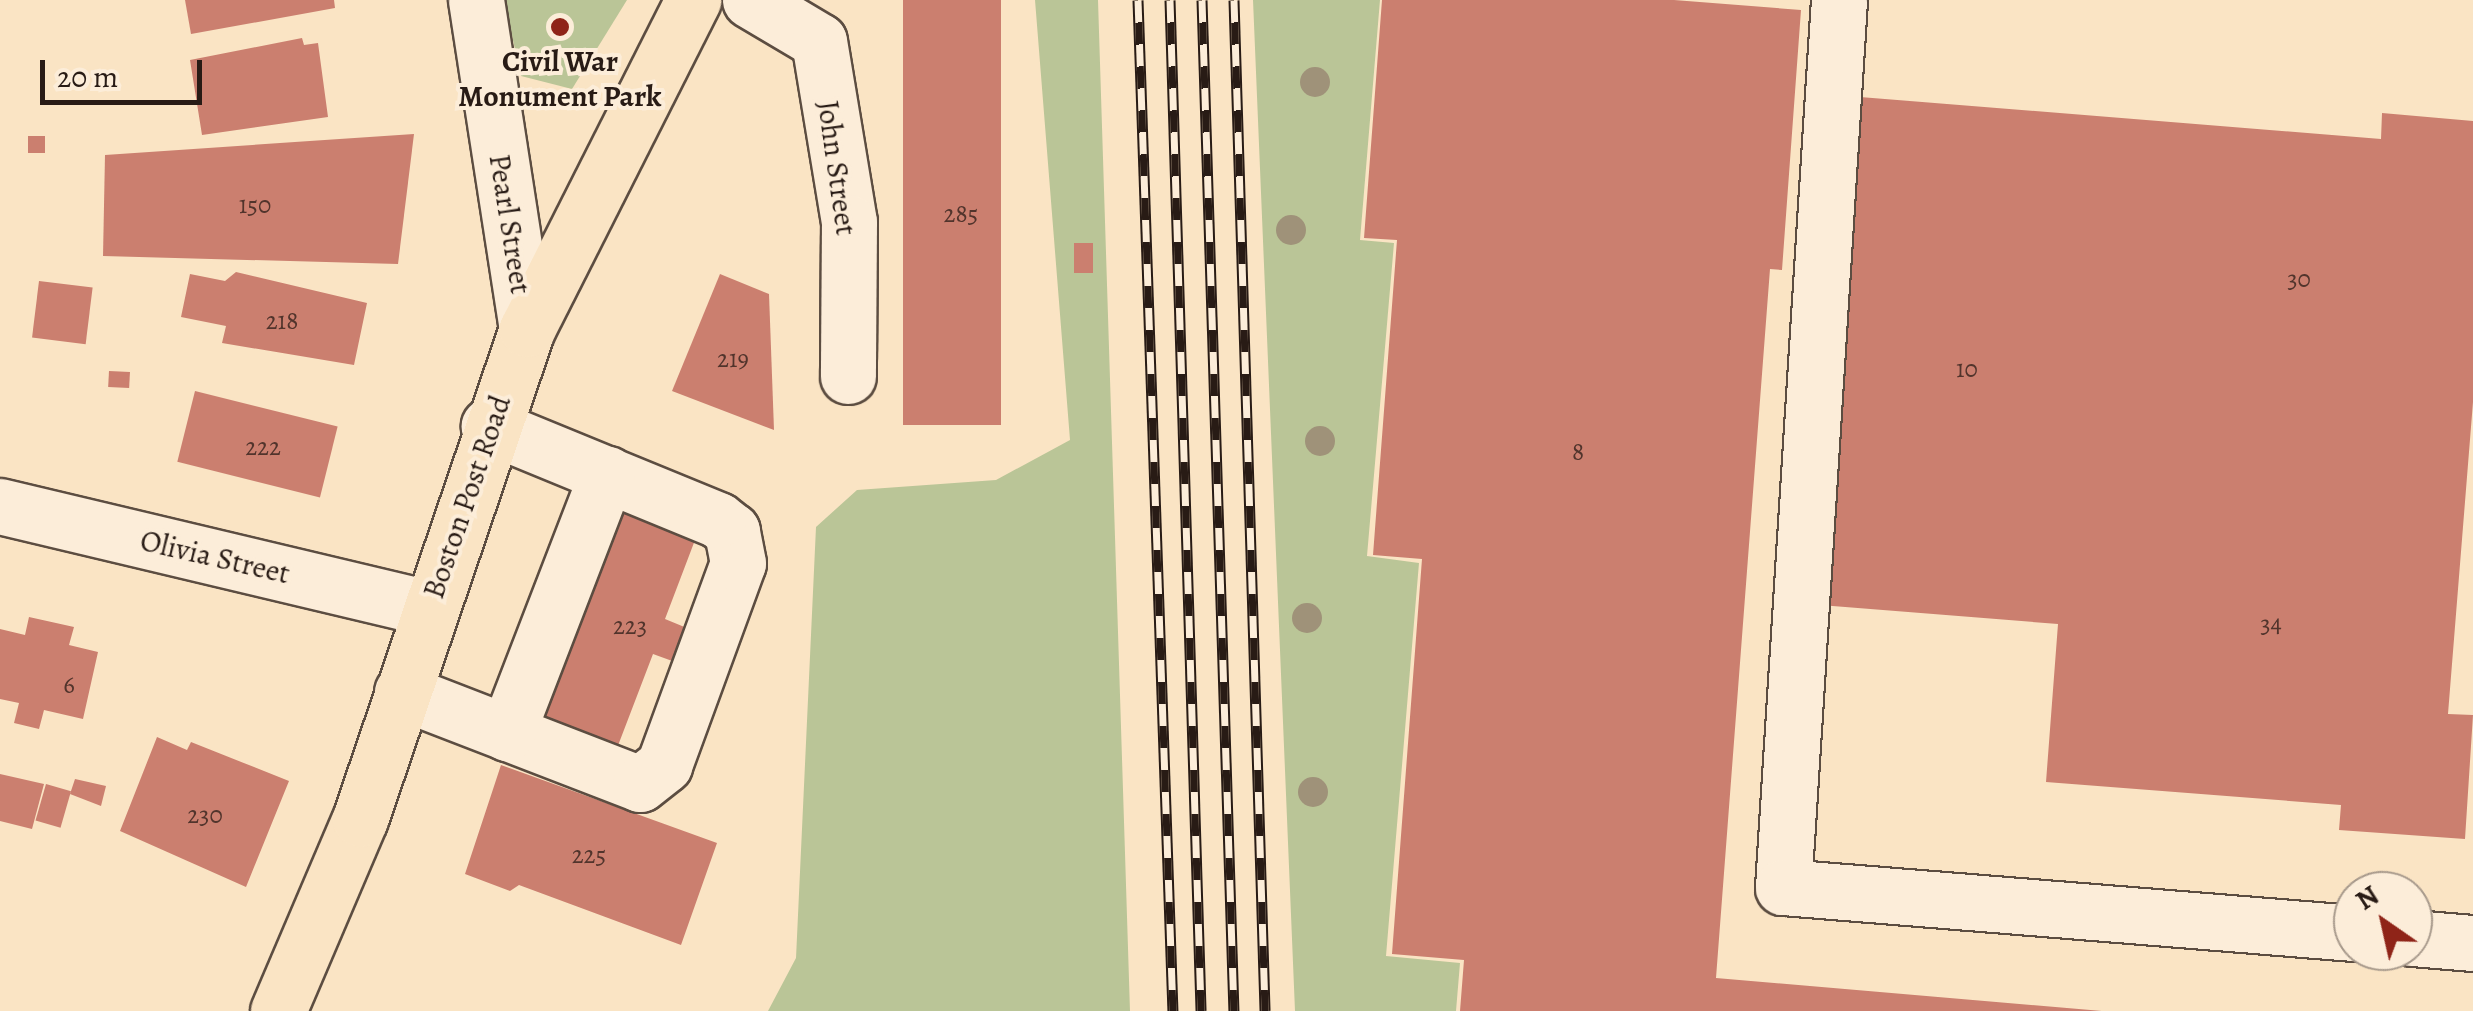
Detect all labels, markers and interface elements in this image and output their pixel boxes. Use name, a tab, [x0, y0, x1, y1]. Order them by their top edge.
marker: Civil War Monument Park	[549, 16, 571, 38]
scale bar	[45, 40, 208, 102]
place label: Civil War Monument Park	[458, 43, 662, 114]
text: 20 m	[57, 57, 118, 97]
street label: John Street	[810, 98, 864, 238]
street label: Pearl Street	[481, 151, 539, 297]
house number: 150	[239, 190, 271, 220]
house number: 285	[944, 199, 978, 229]
house number: 30	[2287, 264, 2311, 294]
house number: 218	[266, 306, 298, 336]
house number: 219	[717, 344, 749, 374]
house number: 10	[1956, 354, 1978, 384]
street label: Boston Post Road	[415, 391, 519, 603]
house number: 222	[245, 432, 281, 462]
house number: 8	[1572, 437, 1584, 467]
street label: Olivia Street	[137, 522, 293, 592]
house number: 34	[2260, 609, 2282, 639]
house number: 223	[613, 611, 647, 641]
house number: 6	[63, 670, 75, 700]
house number: 230	[187, 800, 223, 830]
house number: 225	[572, 840, 606, 870]
north arrow	[2333, 871, 2433, 971]
text: N	[2348, 876, 2386, 919]

